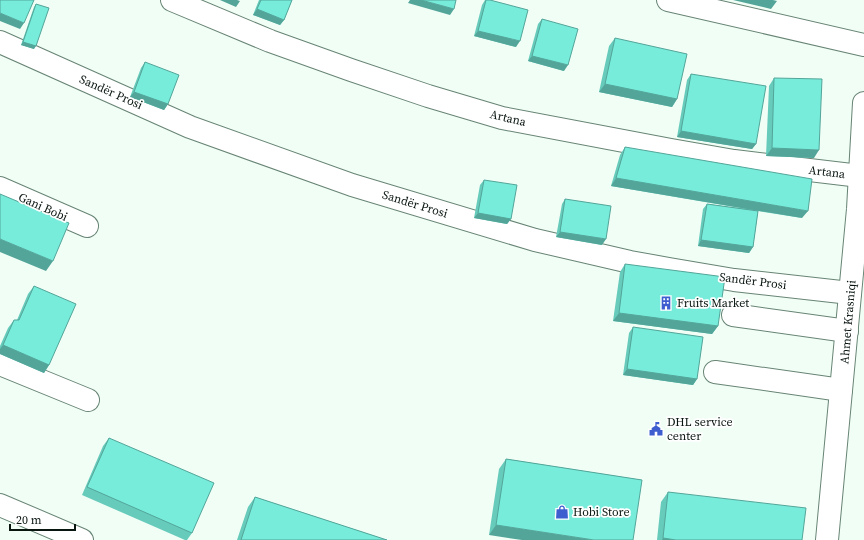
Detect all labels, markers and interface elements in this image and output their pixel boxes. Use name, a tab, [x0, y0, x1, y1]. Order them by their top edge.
street label: Sandër Prosi	[77, 71, 145, 113]
street label: Artana	[488, 106, 528, 130]
street label: Artana	[808, 162, 847, 182]
street label: Sandër Prosi	[380, 186, 450, 222]
street label: Gani Bobi	[16, 189, 71, 225]
street label: Sandër Prosi	[719, 269, 788, 293]
street label: Ahmet Krasniqi	[836, 279, 860, 365]
building icon: Fruits Market	[658, 295, 674, 311]
place label: Fruits Market	[677, 295, 749, 311]
place label: DHL service center	[667, 414, 733, 444]
public building icon: DHL service center	[648, 421, 664, 437]
shop icon: Hobi Store	[554, 504, 570, 520]
place label: Hobi Store	[573, 504, 630, 520]
scale bar	[10, 506, 75, 532]
text: 20 m	[16, 512, 42, 528]

